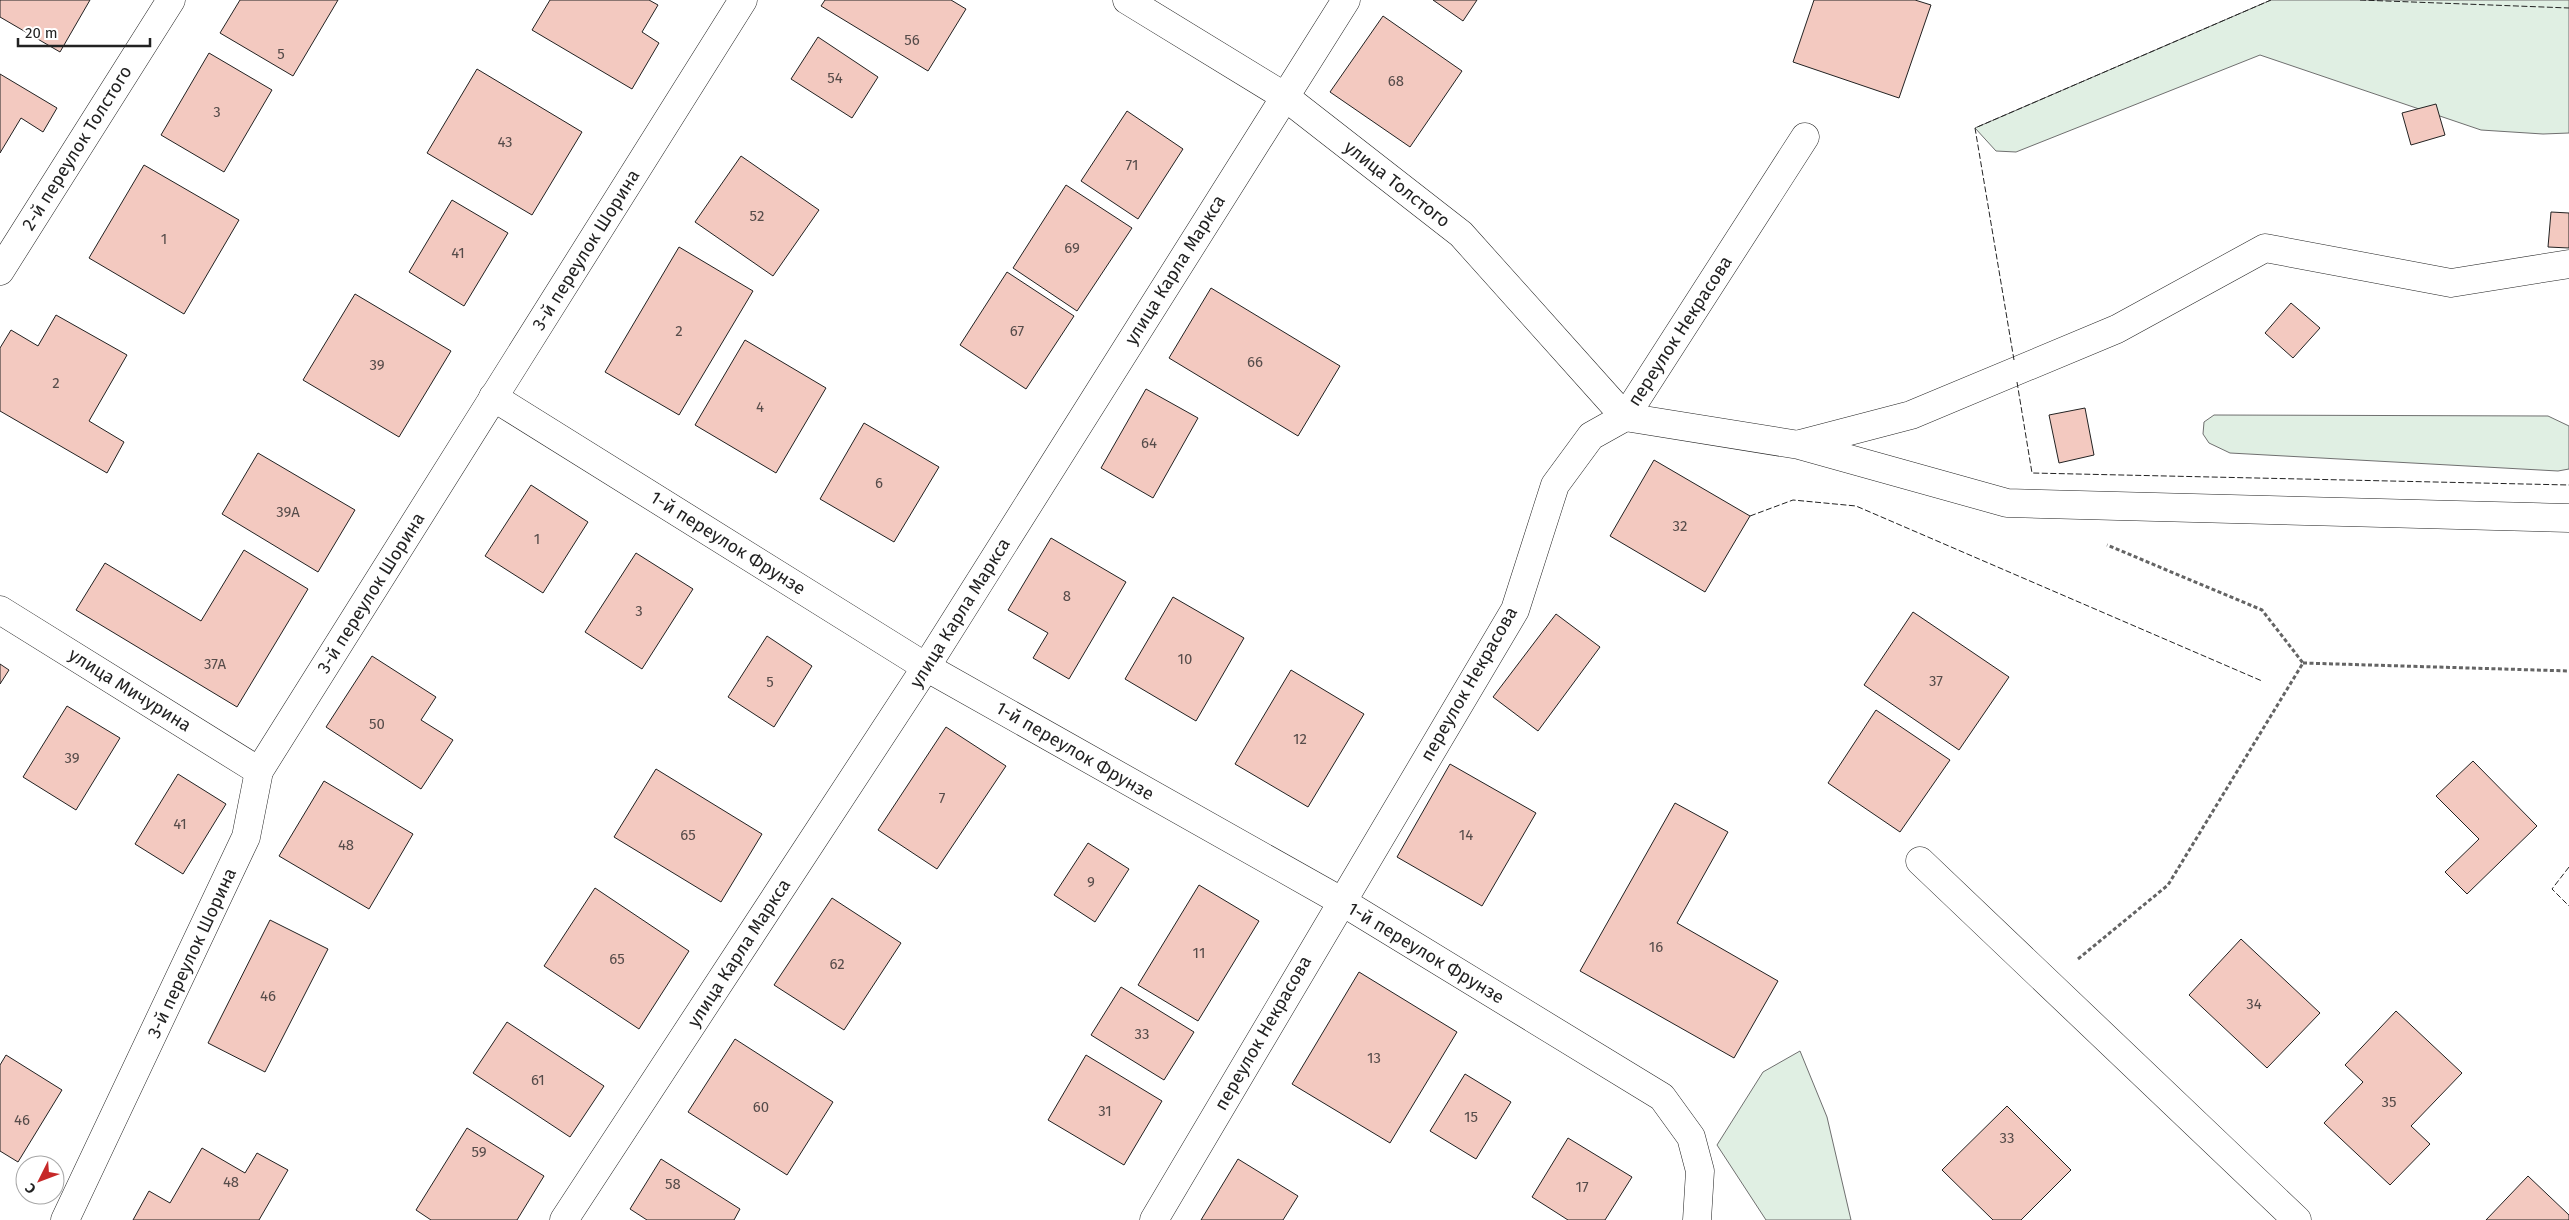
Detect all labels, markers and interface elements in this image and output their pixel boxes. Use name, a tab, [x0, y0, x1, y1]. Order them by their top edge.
scale bar	[18, 15, 150, 47]
text: 20 m	[25, 24, 58, 42]
house number: 56	[904, 31, 920, 49]
house number: 5	[277, 45, 285, 63]
street label: 2-й переулок Толстого	[17, 62, 137, 234]
house number: 54	[827, 69, 843, 87]
house number: 68	[1388, 72, 1404, 90]
house number: 3	[213, 103, 221, 121]
house number: 43	[497, 133, 513, 151]
street label: улица Толстого	[1340, 136, 1454, 232]
house number: 71	[1126, 156, 1138, 174]
street label: 3-й переулок Шорина	[528, 166, 644, 334]
street label: улица Карла Маркса	[1120, 191, 1230, 349]
house number: 52	[750, 207, 764, 225]
house number: 1	[161, 230, 167, 248]
house number: 69	[1064, 239, 1080, 257]
house number: 41	[451, 244, 465, 262]
street label: переулок Некрасова	[1623, 252, 1737, 410]
house number: 2	[675, 322, 683, 340]
house number: 67	[1010, 322, 1024, 340]
house number: 66	[1247, 353, 1263, 371]
house number: 39	[369, 356, 385, 374]
house number: 2	[52, 374, 60, 392]
house number: 4	[756, 398, 764, 416]
house number: 64	[1141, 434, 1157, 452]
house number: 6	[875, 474, 883, 492]
street label: 1-й переулок Фрунзе	[646, 486, 810, 600]
house number: 39А	[276, 503, 300, 521]
street label: 3-й переулок Шорина	[313, 509, 429, 677]
house number: 32	[1673, 517, 1687, 535]
house number: 1	[534, 530, 540, 548]
street label: улица Карла Маркса	[905, 534, 1015, 692]
house number: 8	[1063, 587, 1071, 605]
house number: 3	[635, 602, 643, 620]
street label: переулок Некрасова	[1416, 603, 1522, 765]
street label: улица Мичурина	[65, 643, 195, 737]
house number: 10	[1178, 650, 1192, 668]
house number: 37А	[204, 655, 227, 673]
house number: 37	[1929, 672, 1943, 690]
house number: 5	[766, 673, 774, 691]
street label: 1-й переулок Фрунзе	[992, 697, 1158, 805]
house number: 50	[369, 715, 385, 733]
house number: 12	[1293, 730, 1307, 748]
house number: 39	[64, 749, 80, 767]
house number: 7	[939, 789, 946, 807]
house number: 41	[173, 815, 187, 833]
house number: 65	[680, 826, 696, 844]
house number: 14	[1459, 826, 1473, 844]
house number: 48	[338, 836, 354, 854]
street label: 3-й переулок Шорина	[143, 864, 241, 1042]
house number: 9	[1087, 873, 1095, 891]
street label: улица Карла Маркса	[683, 875, 795, 1031]
street label: 1-й переулок Фрунзе	[1344, 898, 1508, 1008]
house number: 16	[1649, 938, 1663, 956]
house number: 11	[1193, 944, 1205, 962]
house number: 65	[609, 950, 625, 968]
street label: переулок Некрасова	[1210, 952, 1316, 1114]
house number: 62	[829, 955, 845, 973]
house number: 46	[260, 987, 276, 1005]
house number: 34	[2246, 995, 2262, 1013]
house number: 33	[1135, 1025, 1149, 1043]
house number: 13	[1367, 1049, 1381, 1067]
house number: 61	[531, 1071, 545, 1089]
house number: 35	[2381, 1093, 2397, 1111]
house number: 60	[753, 1098, 769, 1116]
house number: 31	[1098, 1102, 1112, 1120]
house number: 15	[1464, 1108, 1478, 1126]
house number: 46	[14, 1111, 30, 1129]
house number: 33	[2000, 1129, 2014, 1147]
house number: 59	[471, 1143, 487, 1161]
north arrow	[15, 1155, 65, 1205]
house number: 48	[223, 1173, 239, 1191]
house number: 58	[665, 1175, 681, 1193]
house number: 17	[1575, 1178, 1589, 1196]
text: С	[22, 1180, 40, 1197]

